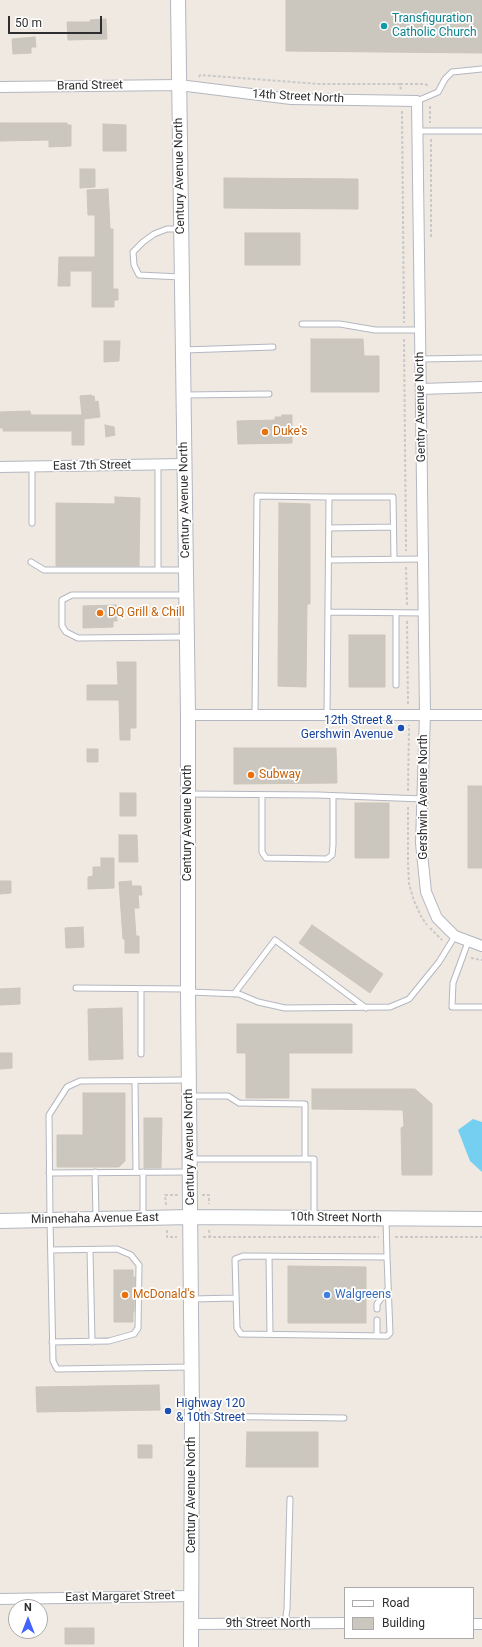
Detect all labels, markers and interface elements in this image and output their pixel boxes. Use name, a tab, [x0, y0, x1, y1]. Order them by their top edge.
scale bar	[10, 8, 104, 34]
place label: Transfiguration Catholic Church	[392, 12, 477, 40]
text: 50 m	[15, 16, 42, 30]
marker: Transfiguration Catholic Church	[379, 21, 389, 31]
street label: Brand Street	[57, 78, 123, 94]
street label: 14th Street North	[252, 87, 344, 107]
street label: Century Avenue North	[172, 118, 188, 234]
street label: Gentry Avenue North	[413, 352, 429, 462]
place label: Duke's	[273, 425, 308, 439]
marker: Duke's	[260, 427, 270, 437]
street label: Century Avenue North	[177, 442, 193, 558]
street label: East 7th Street	[53, 458, 131, 474]
place label: DQ Grill & Chill	[108, 606, 185, 620]
marker: DQ Grill & Chill	[95, 608, 105, 618]
place label: 12th Street & Gershwin Avenue	[301, 714, 393, 742]
marker: 12th Street & Gershwin Avenue	[396, 723, 406, 733]
street label: Gershwin Avenue North	[417, 734, 431, 860]
street label: Century Avenue North	[181, 765, 195, 881]
place label: Subway	[259, 768, 301, 782]
marker: Subway	[246, 770, 256, 780]
street label: Century Avenue North	[182, 1089, 198, 1205]
street label: 10th Street North	[290, 1210, 382, 1226]
street label: Minnehaha Avenue East	[31, 1211, 159, 1227]
place label: McDonald's	[133, 1288, 195, 1302]
place label: Walgreens	[335, 1288, 391, 1302]
marker: McDonald's	[120, 1290, 130, 1300]
marker: Walgreens	[322, 1290, 332, 1300]
place label: Highway 120 & 10th Street	[176, 1397, 245, 1425]
marker: Highway 120 & 10th Street	[163, 1406, 173, 1416]
street label: Century Avenue North	[185, 1437, 199, 1553]
legend	[344, 1587, 474, 1639]
street label: East Margaret Street	[65, 1589, 175, 1605]
text: Road	[382, 1596, 410, 1610]
north arrow	[8, 1599, 48, 1639]
text: N	[24, 1601, 32, 1614]
text: Building	[382, 1616, 425, 1630]
street label: 9th Street North	[225, 1617, 311, 1631]

